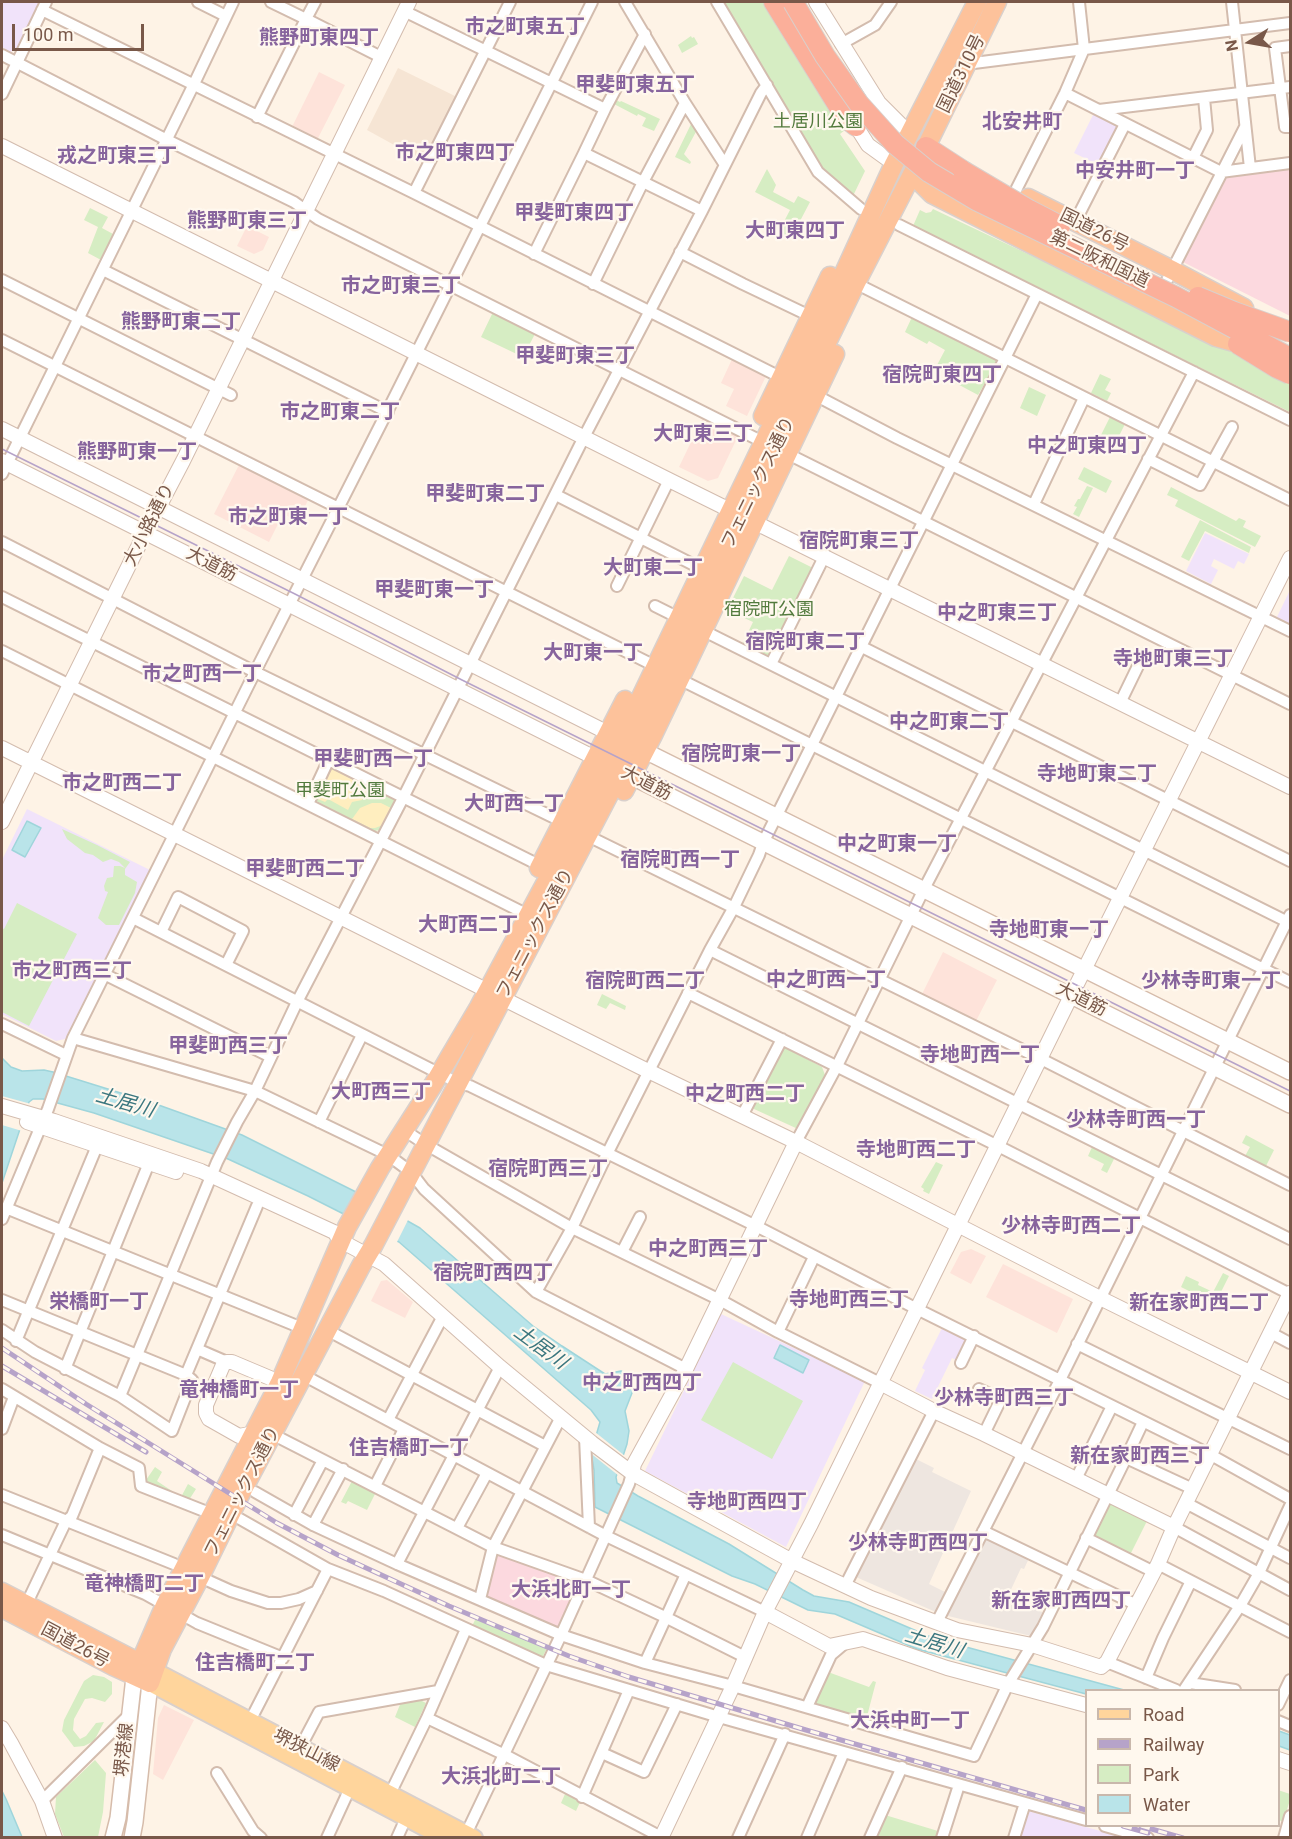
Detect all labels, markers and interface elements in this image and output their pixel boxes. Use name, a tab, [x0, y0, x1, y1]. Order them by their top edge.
scale bar	[15, 12, 147, 50]
north arrow	[1220, 12, 1280, 72]
district label: 市之町東五丁	[465, 16, 585, 40]
text: 100 m	[23, 24, 74, 45]
district label: 熊野町東四丁	[259, 27, 379, 51]
street label: 国道310号	[934, 31, 990, 117]
text: N	[1221, 38, 1242, 53]
district label: 甲斐町東五丁	[575, 74, 695, 98]
park label: 土居川公園	[773, 111, 863, 133]
district label: 北安井町	[982, 111, 1062, 135]
district label: 市之町東四丁	[395, 142, 515, 166]
district label: 戎之町東三丁	[57, 145, 177, 169]
district label: 中安井町一丁	[1075, 160, 1195, 184]
district label: 甲斐町東四丁	[514, 202, 634, 226]
street label: 国道26号	[1056, 205, 1132, 257]
district label: 熊野町東三丁	[187, 210, 307, 234]
district label: 大町東四丁	[745, 220, 845, 244]
street label: 第二阪和国道	[1046, 227, 1152, 293]
district label: 市之町東三丁	[341, 275, 461, 299]
district label: 熊野町東二丁	[121, 311, 241, 335]
district label: 甲斐町東三丁	[515, 345, 635, 369]
district label: 宿院町東四丁	[882, 364, 1002, 388]
district label: 市之町東二丁	[280, 401, 400, 425]
street label: フェニックス通り	[718, 414, 800, 552]
district label: 大町東三丁	[653, 423, 753, 447]
district label: 中之町東四丁	[1027, 435, 1147, 459]
district label: 熊野町東一丁	[77, 441, 197, 465]
street label: 大小路通り	[120, 480, 180, 570]
district label: 甲斐町東二丁	[425, 483, 545, 507]
district label: 市之町東一丁	[228, 506, 348, 530]
district label: 宿院町東三丁	[799, 530, 919, 554]
street label: 大道筋	[182, 543, 240, 587]
district label: 大町東二丁	[603, 557, 703, 581]
district label: 甲斐町東一丁	[374, 579, 494, 603]
park label: 宿院町公園	[724, 599, 814, 621]
district label: 中之町東三丁	[937, 602, 1057, 626]
district label: 宿院町東二丁	[745, 631, 865, 655]
district label: 大町東一丁	[543, 642, 643, 666]
district label: 寺地町東三丁	[1113, 648, 1233, 672]
district label: 市之町西一丁	[142, 663, 262, 687]
district label: 中之町東二丁	[889, 711, 1009, 735]
district label: 宿院町東一丁	[681, 743, 801, 767]
district label: 甲斐町西一丁	[313, 748, 433, 772]
street label: 大道筋	[617, 762, 675, 806]
district label: 寺地町東二丁	[1037, 763, 1157, 787]
district label: 市之町西二丁	[62, 772, 182, 796]
park label: 甲斐町公園	[295, 780, 385, 802]
district label: 大町西一丁	[464, 793, 564, 817]
district label: 中之町東一丁	[837, 833, 957, 857]
district label: 宿院町西一丁	[620, 849, 740, 873]
district label: 甲斐町西二丁	[245, 858, 365, 882]
street label: フェニックス通り	[493, 865, 579, 1003]
district label: 大町西二丁	[418, 914, 518, 938]
district label: 寺地町東一丁	[989, 919, 1109, 943]
district label: 市之町西三丁	[12, 960, 132, 984]
district label: 中之町西一丁	[766, 969, 886, 993]
district label: 宿院町西二丁	[585, 970, 705, 994]
district label: 少林寺町東一丁	[1141, 970, 1281, 994]
street label: 大道筋	[1052, 978, 1110, 1022]
district label: 甲斐町西三丁	[168, 1035, 288, 1059]
district label: 寺地町西一丁	[920, 1044, 1040, 1068]
district label: 大町西三丁	[331, 1081, 431, 1105]
district label: 中之町西二丁	[685, 1083, 805, 1107]
water label: 土居川	[93, 1084, 157, 1124]
district label: 少林寺町西一丁	[1066, 1109, 1206, 1133]
district label: 寺地町西二丁	[856, 1139, 976, 1163]
district label: 宿院町西三丁	[488, 1158, 608, 1182]
district label: 少林寺町西二丁	[1001, 1215, 1141, 1239]
district label: 中之町西三丁	[648, 1238, 768, 1262]
district label: 宿院町西四丁	[433, 1262, 553, 1286]
district label: 寺地町西三丁	[789, 1289, 909, 1313]
district label: 栄橋町一丁	[49, 1291, 149, 1315]
district label: 新在家町西二丁	[1129, 1292, 1269, 1316]
water label: 土居川	[509, 1321, 571, 1375]
district label: 中之町西四丁	[582, 1372, 702, 1396]
district label: 竜神橋町一丁	[179, 1379, 299, 1403]
district label: 少林寺町西三丁	[934, 1387, 1074, 1411]
street label: フェニックス通り	[201, 1423, 285, 1561]
district label: 住吉橋町一丁	[349, 1437, 469, 1461]
district label: 新在家町西三丁	[1070, 1445, 1210, 1469]
district label: 寺地町西四丁	[687, 1491, 807, 1515]
district label: 少林寺町西四丁	[848, 1532, 988, 1556]
district label: 竜神橋町二丁	[84, 1573, 204, 1597]
district label: 大浜北町一丁	[511, 1579, 631, 1603]
district label: 新在家町西四丁	[991, 1590, 1131, 1614]
street label: 国道26号	[37, 1619, 113, 1673]
water label: 土居川	[902, 1624, 966, 1664]
district label: 住吉橋町二丁	[195, 1652, 315, 1676]
legend	[1085, 1689, 1280, 1827]
text: Road	[1143, 1704, 1184, 1725]
district label: 大浜中町一丁	[850, 1710, 970, 1734]
street label: 堺港線	[111, 1722, 139, 1778]
street label: 堺狭山線	[269, 1725, 343, 1777]
text: Railway	[1143, 1734, 1204, 1755]
text: Park	[1143, 1764, 1179, 1785]
district label: 大浜北町二丁	[441, 1766, 561, 1790]
text: Water	[1143, 1794, 1190, 1815]

